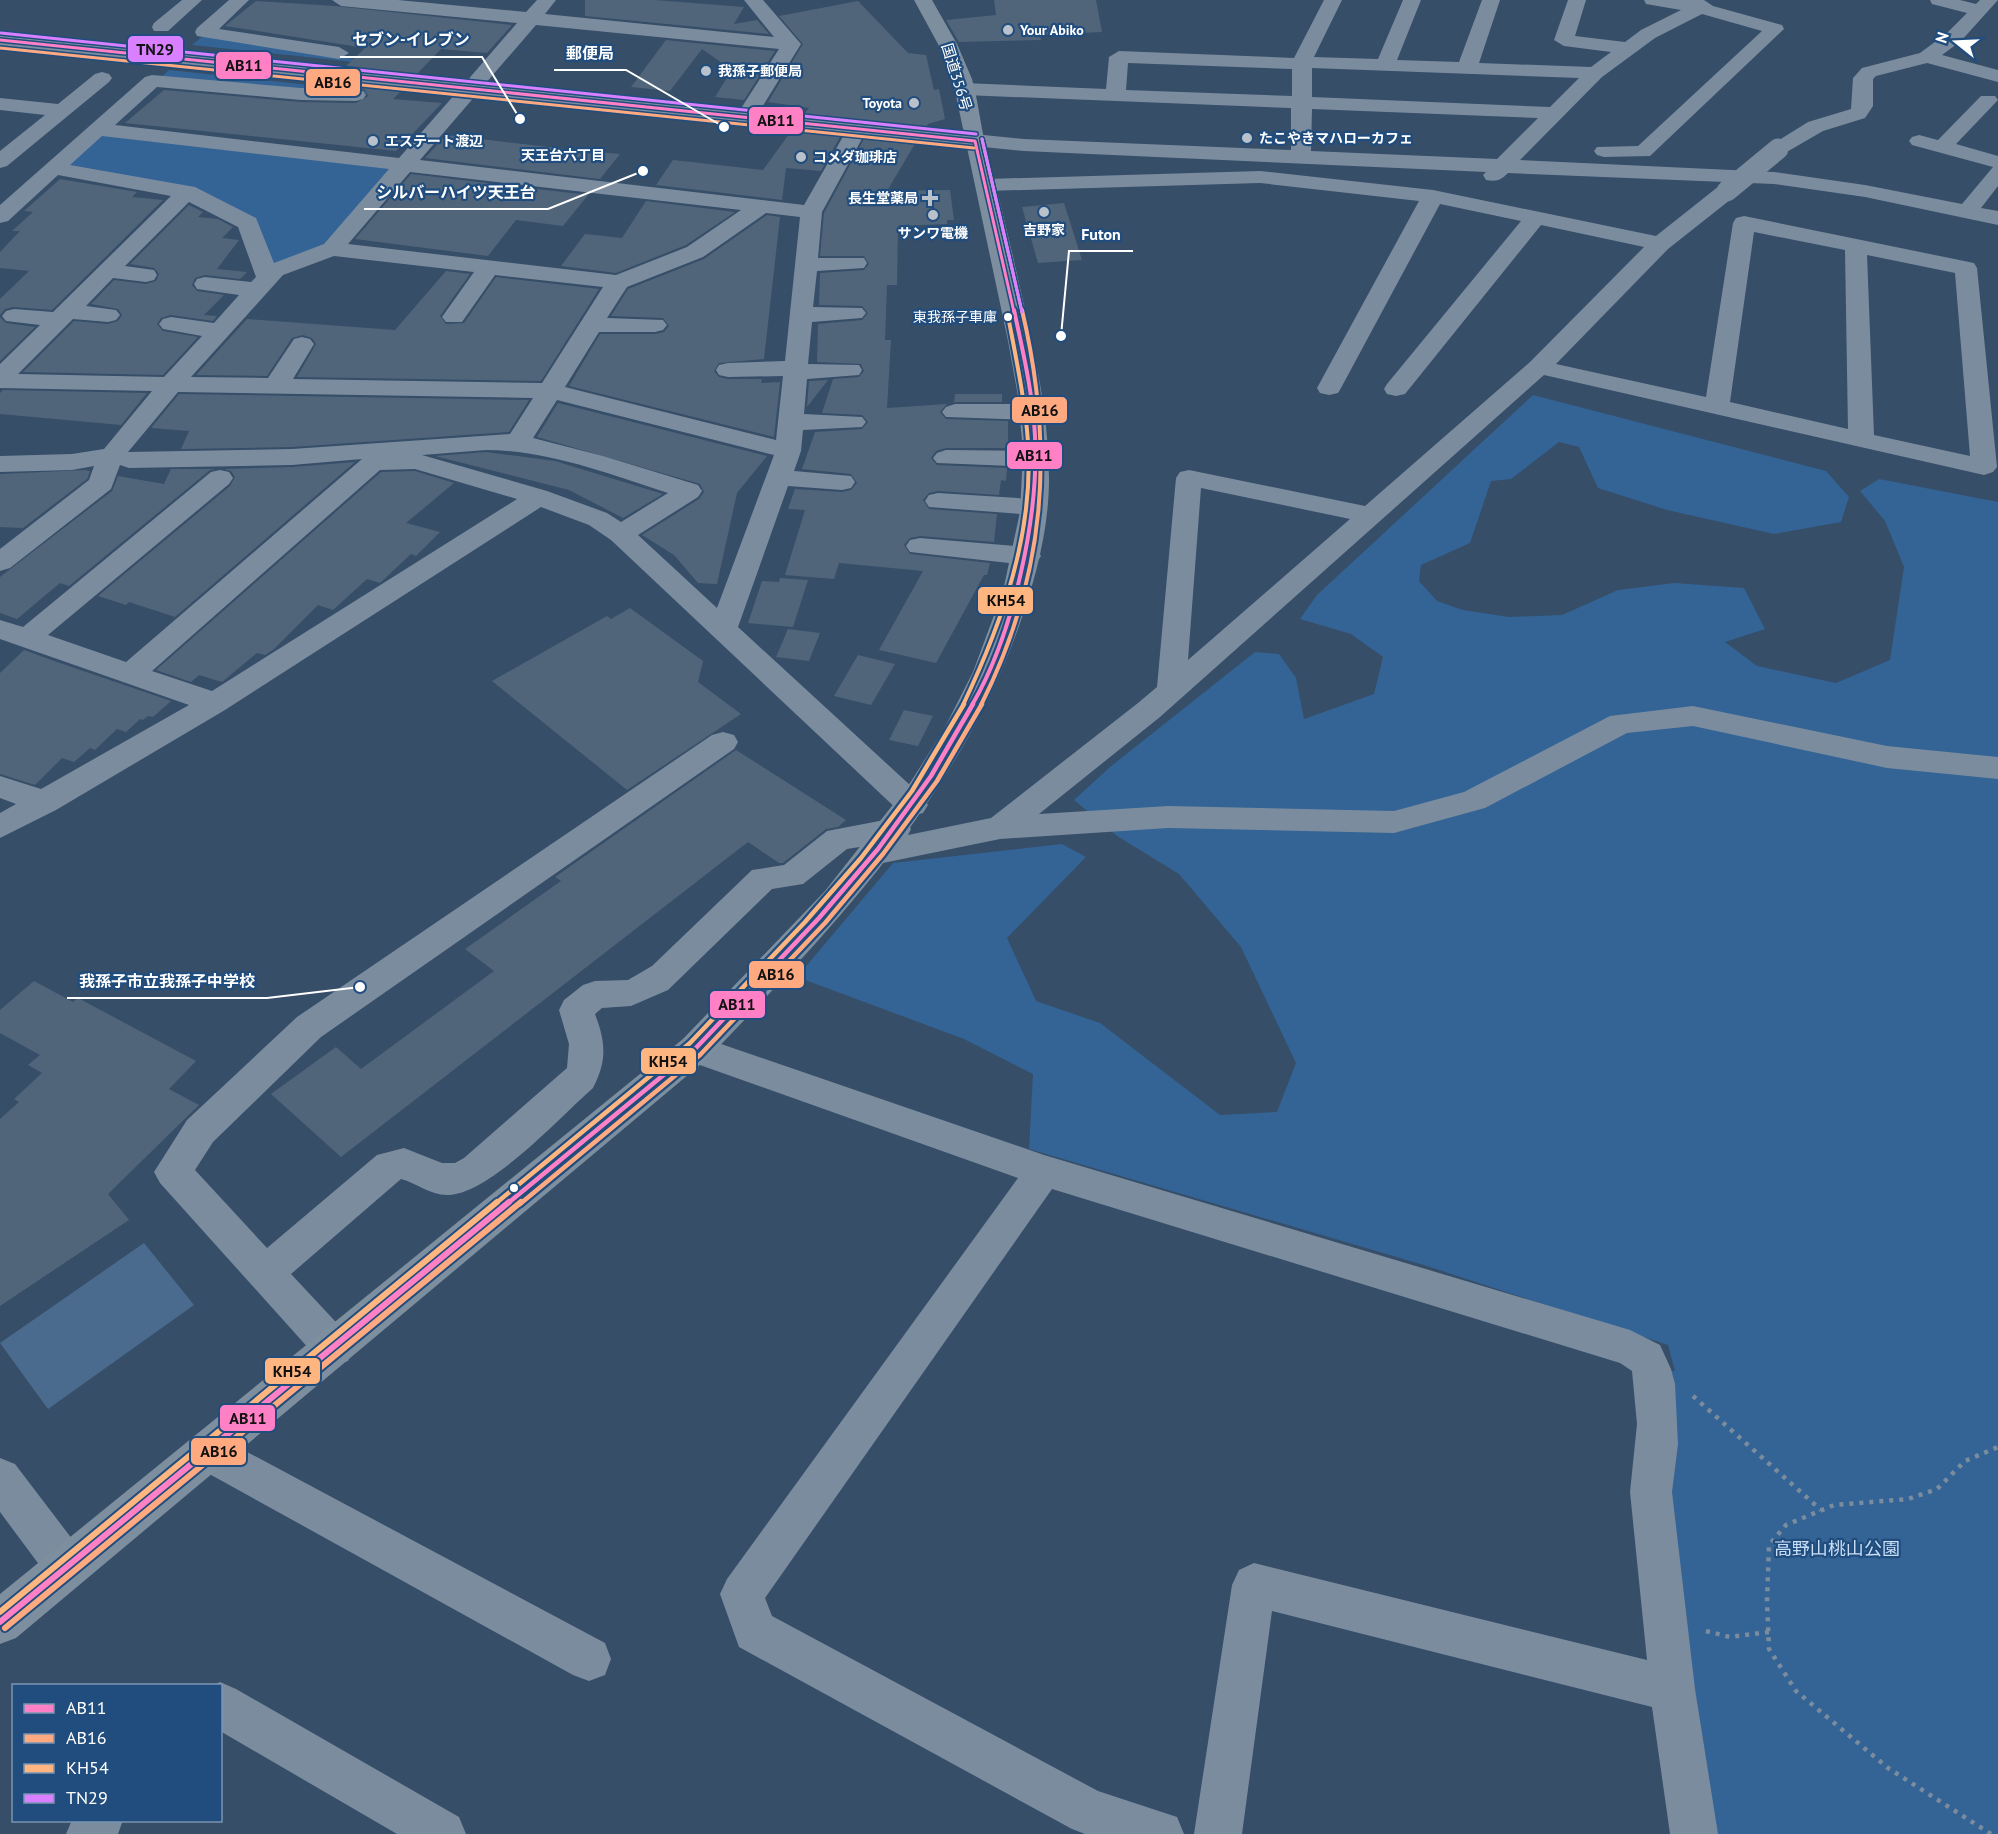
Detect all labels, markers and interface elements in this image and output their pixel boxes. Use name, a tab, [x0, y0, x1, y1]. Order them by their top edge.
north arrow	[1926, 12, 1986, 72]
place label: Your Abiko	[1019, 21, 1084, 39]
callout: セブン-イレブン	[340, 23, 482, 57]
marker: Your Abiko	[1001, 23, 1015, 37]
text: セブン-イレブン	[352, 29, 470, 49]
text: N	[1931, 29, 1953, 45]
line badge: TN29	[127, 35, 184, 63]
callout: 郵便局	[554, 36, 626, 70]
text: TN29	[136, 39, 174, 59]
street label: 国道356号	[938, 41, 976, 113]
text: 郵便局	[566, 43, 614, 63]
line badge: AB11	[215, 51, 272, 80]
text: AB11	[225, 55, 263, 75]
place label: 我孫子郵便局	[718, 62, 802, 80]
marker: 我孫子郵便局	[699, 64, 713, 78]
line badge: AB16	[305, 68, 361, 97]
text: AB16	[314, 72, 352, 92]
place label: Toyota	[863, 94, 902, 112]
marker: Toyota	[907, 96, 921, 110]
line badge: AB11	[748, 106, 804, 135]
text: AB11	[757, 110, 795, 130]
place label: たこやきマハローカフェ	[1259, 129, 1413, 147]
marker: たこやきマハローカフェ	[1240, 131, 1254, 145]
place label: エステート渡辺	[385, 132, 483, 150]
marker: エステート渡辺	[366, 134, 380, 148]
district label: 天王台六丁目	[521, 146, 605, 164]
place label: コメダ珈琲店	[813, 148, 897, 166]
marker: コメダ珈琲店	[794, 150, 808, 164]
callout: シルバーハイツ天王台	[364, 175, 548, 209]
text: シルバーハイツ天王台	[376, 182, 536, 202]
place label: 長生堂薬局	[848, 189, 918, 207]
marker: 長生堂薬局	[923, 191, 937, 205]
marker: 吉野家	[1037, 205, 1051, 219]
marker: サンワ電機	[926, 208, 940, 222]
callout: Futon	[1069, 217, 1133, 251]
place label: 吉野家	[1023, 221, 1065, 239]
place label: サンワ電機	[898, 224, 968, 242]
text: Futon	[1081, 224, 1121, 244]
place label: 東我孫子車庫	[913, 308, 997, 326]
marker: 東我孫子車庫	[1002, 311, 1014, 323]
line badge: AB16	[1011, 396, 1068, 424]
text: AB16	[1021, 400, 1059, 420]
line badge: AB11	[1006, 441, 1063, 470]
text: AB11	[1015, 445, 1053, 465]
line badge: KH54	[977, 586, 1034, 615]
text: KH54	[987, 590, 1025, 610]
line badge: AB16	[748, 960, 805, 989]
callout: 我孫子市立我孫子中学校	[67, 964, 267, 998]
text: AB16	[757, 964, 795, 984]
text: 我孫子市立我孫子中学校	[79, 971, 255, 991]
line badge: AB11	[709, 990, 766, 1019]
text: AB11	[718, 994, 756, 1014]
line badge: KH54	[640, 1047, 697, 1075]
text: KH54	[649, 1051, 687, 1071]
unlabelled marker	[508, 1182, 520, 1194]
line badge: KH54	[264, 1357, 321, 1385]
text: KH54	[273, 1361, 311, 1381]
line badge: AB11	[219, 1404, 276, 1432]
text: AB11	[229, 1408, 267, 1428]
line badge: AB16	[190, 1437, 247, 1466]
text: AB16	[200, 1441, 238, 1461]
park label: 高野山桃山公園	[1774, 1537, 1900, 1560]
legend	[12, 1684, 222, 1822]
text: AB11	[66, 1696, 107, 1719]
text: AB16	[66, 1726, 107, 1749]
text: KH54	[66, 1756, 109, 1779]
text: TN29	[66, 1786, 108, 1809]

